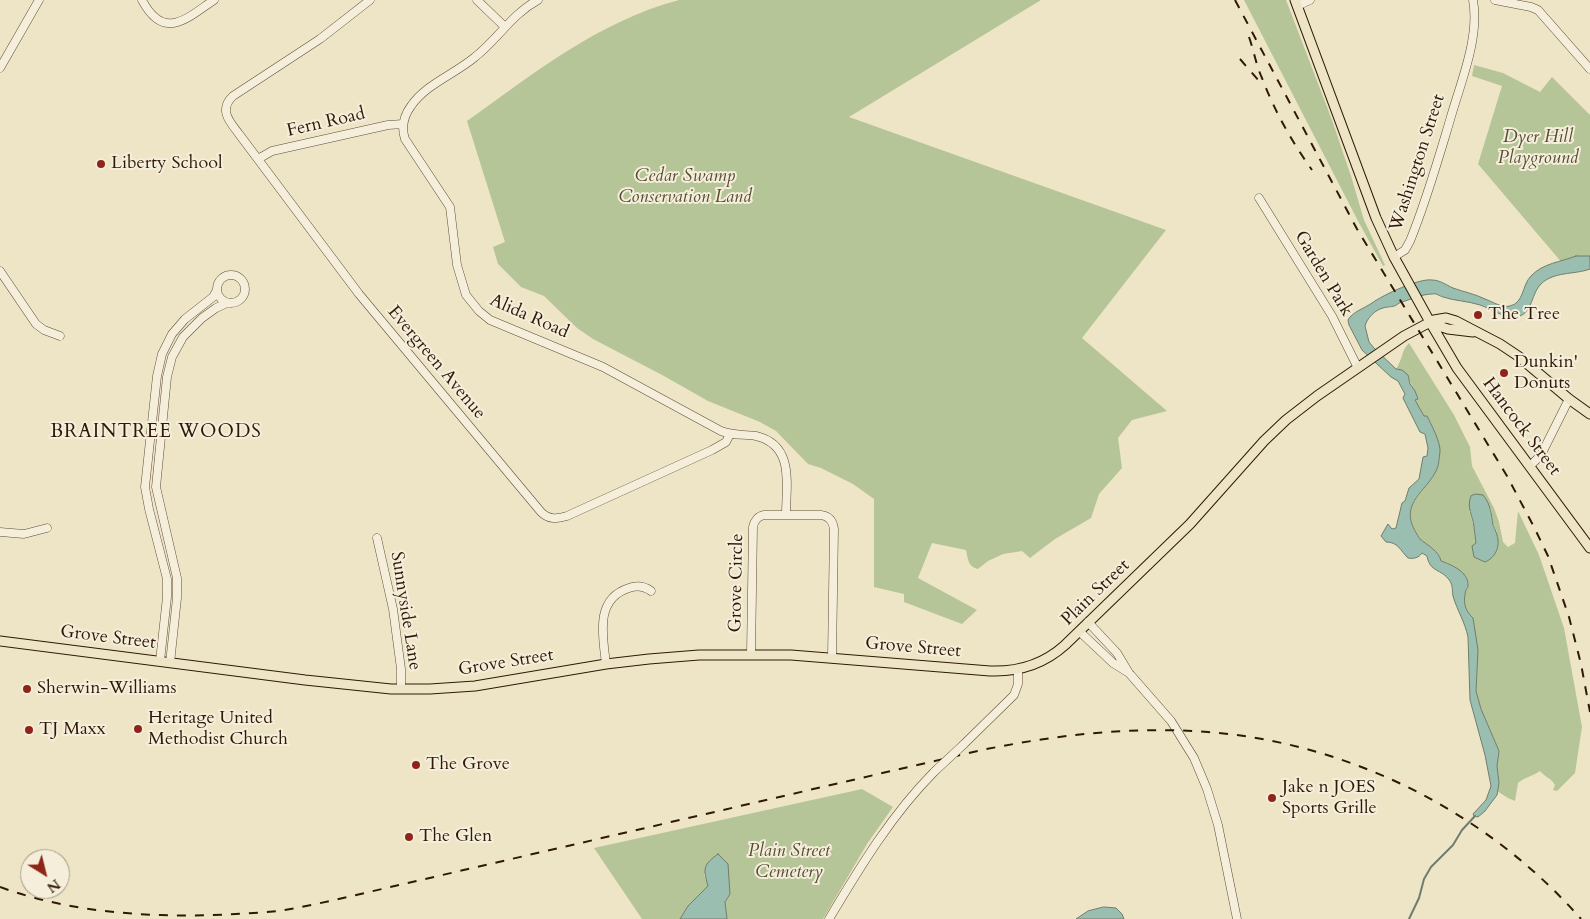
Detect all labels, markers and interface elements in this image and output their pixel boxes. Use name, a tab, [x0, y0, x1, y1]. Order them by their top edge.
street label: Washington Street	[1386, 92, 1450, 234]
street label: Fern Road	[285, 104, 367, 142]
park label: Dyer Hill Playground	[1498, 127, 1578, 170]
place label: Liberty School	[111, 153, 223, 175]
marker: Liberty School	[95, 158, 107, 170]
park label: Cedar Swamp Conservation Land	[618, 166, 752, 208]
street label: Garden Park	[1289, 227, 1357, 321]
street label: Alida Road	[486, 290, 572, 344]
street label: Evergreen Avenue	[382, 302, 490, 424]
place label: The Tree	[1488, 304, 1560, 326]
marker: The Tree	[1472, 309, 1484, 321]
place label: Dunkin' Donuts	[1514, 352, 1578, 394]
marker: Dunkin' Donuts	[1498, 367, 1510, 379]
street label: Hancock Street	[1477, 374, 1565, 480]
district label: BRAINTREE WOODS	[48, 422, 264, 444]
street label: Grove Circle	[725, 533, 749, 633]
street label: Sunnyside Lane	[385, 550, 425, 672]
street label: Plain Street	[1057, 555, 1135, 631]
street label: Grove Street	[59, 621, 157, 655]
street label: Grove Street	[864, 633, 962, 663]
street label: Grove Street	[457, 645, 555, 681]
place label: Sherwin-Williams	[37, 678, 177, 700]
marker: Sherwin-Williams	[21, 683, 33, 695]
place label: Heritage United Methodist Church	[148, 708, 288, 751]
place label: TJ Maxx	[39, 719, 106, 741]
marker: Heritage United Methodist Church	[132, 723, 144, 735]
marker: TJ Maxx	[23, 724, 35, 736]
place label: The Grove	[426, 754, 510, 776]
marker: The Grove	[410, 759, 422, 771]
place label: Jake n JOES Sports Grille	[1282, 777, 1377, 820]
marker: Jake n JOES Sports Grille	[1266, 792, 1278, 804]
place label: The Glen	[419, 826, 492, 848]
marker: The Glen	[403, 831, 415, 843]
park label: Plain Street Cemetery	[748, 841, 830, 884]
north arrow	[20, 849, 70, 899]
text: N	[43, 874, 64, 897]

